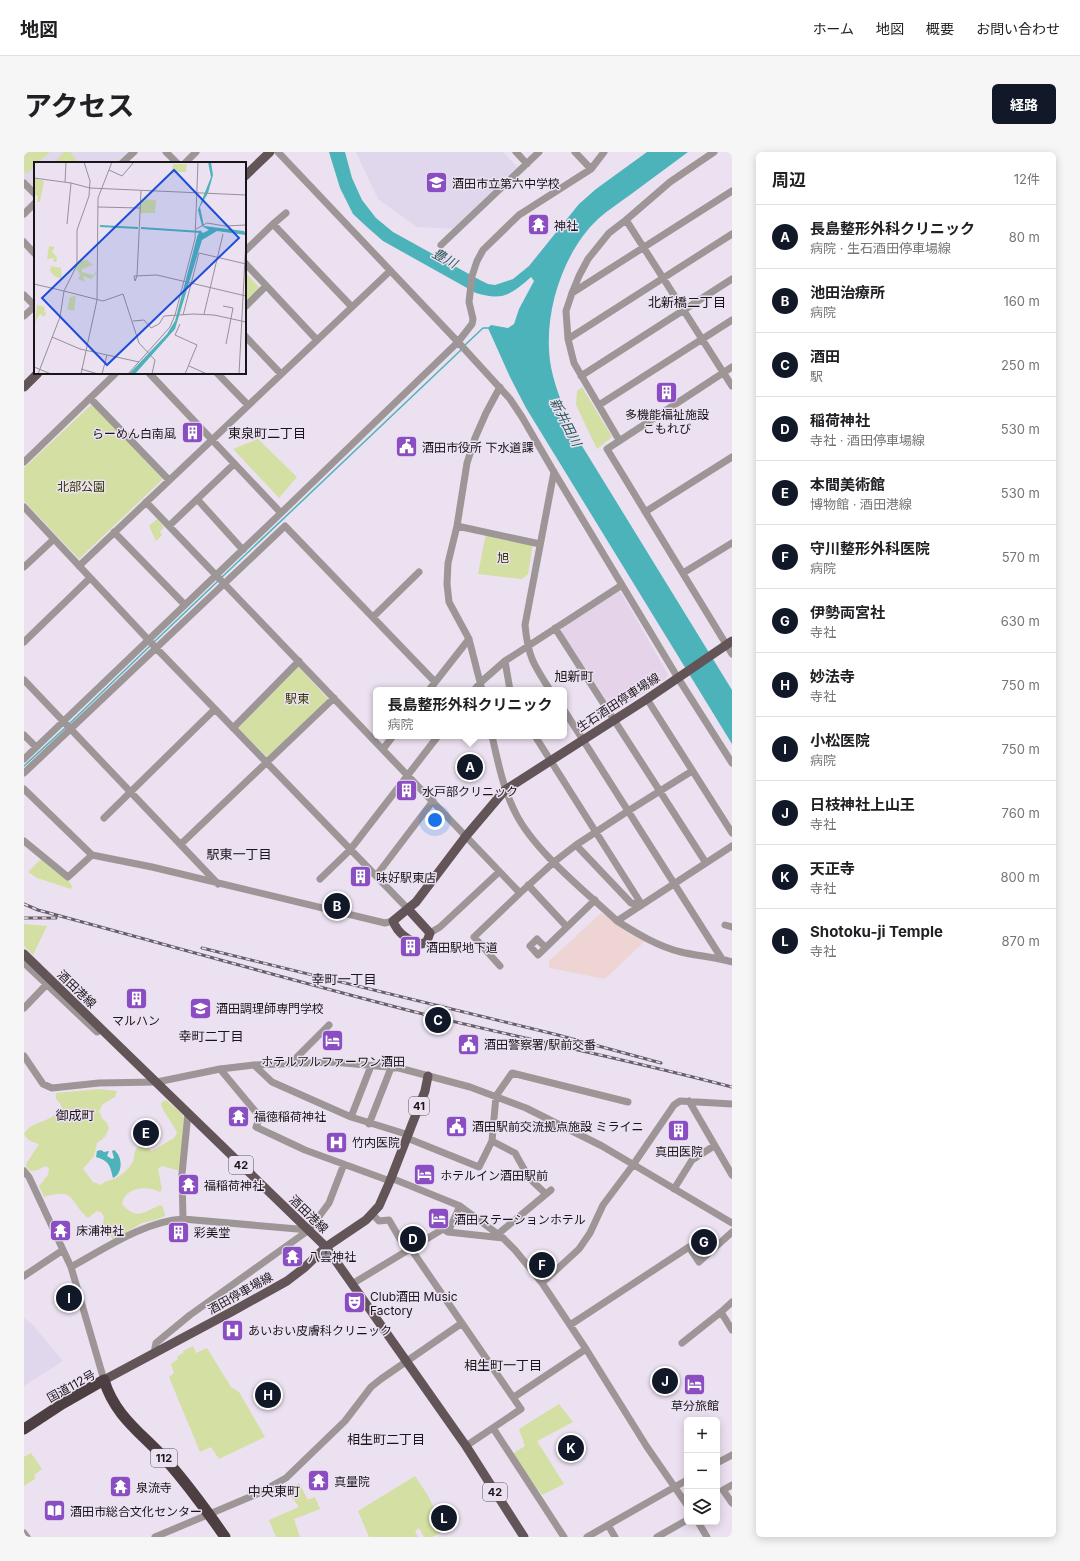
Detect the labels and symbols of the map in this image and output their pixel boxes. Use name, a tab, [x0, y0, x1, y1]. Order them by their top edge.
inset map	[34, 162, 246, 374]
school or university icon: 酒田市立第六中学校	[423, 170, 449, 196]
place label: 酒田市立第六中学校	[452, 176, 560, 191]
temple icon: 神社	[525, 212, 551, 238]
place label: 神社	[554, 218, 578, 233]
water label: 豊川	[430, 245, 462, 272]
district label: 北新橋二丁目	[648, 294, 726, 310]
building icon: 多機能福祉施設 こもれび	[654, 380, 680, 406]
water label: 新井田川	[547, 395, 586, 451]
place label: 多機能福祉施設 こもれび	[625, 407, 709, 436]
building icon: らーめん白南風	[179, 420, 205, 446]
district label: 東泉町二丁目	[228, 425, 306, 441]
place label: らーめん白南風	[92, 426, 176, 441]
public building icon: 酒田市役所 下水道課	[393, 434, 419, 460]
place label: 酒田市役所 下水道課	[422, 440, 533, 455]
park label: 北部公園	[57, 479, 105, 494]
park label: 旭	[497, 550, 509, 565]
district label: 旭新町	[554, 668, 594, 684]
street label: 生石酒田停車場線	[574, 670, 662, 734]
park label: 駅東	[285, 691, 309, 706]
pin: A	[457, 752, 483, 782]
building icon: 水戸部クリニック	[394, 778, 420, 804]
place label: 水戸部クリニック	[422, 784, 518, 799]
your location	[425, 810, 445, 830]
district label: 駅東一丁目	[206, 846, 272, 862]
building icon: 味好駅東店	[347, 864, 373, 890]
place label: 味好駅東店	[376, 870, 436, 885]
pin: B	[324, 891, 350, 921]
building icon: 酒田駅地下道	[397, 934, 423, 960]
place label: 酒田駅地下道	[426, 940, 498, 955]
street label: 酒田港線	[55, 967, 99, 1011]
district label: 幸町一丁目	[311, 971, 377, 987]
building icon: マルハン	[123, 986, 149, 1012]
school or university icon: 酒田調理師専門学校	[187, 995, 213, 1021]
place label: 酒田調理師専門学校	[216, 1001, 324, 1016]
pin: C	[425, 1005, 451, 1035]
place label: マルハン	[112, 1013, 160, 1028]
hotel icon: ホテルアルファーワン酒田	[320, 1027, 346, 1053]
district label: 幸町二丁目	[178, 1028, 244, 1044]
public building icon: 酒田警察署/駅前交番	[455, 1031, 481, 1057]
place label: 酒田警察署/駅前交番	[484, 1037, 596, 1052]
place label: ホテルアルファーワン酒田	[261, 1054, 405, 1069]
road number: 41	[409, 1097, 429, 1115]
temple icon: 福徳稲荷神社	[225, 1103, 251, 1129]
district label: 御成町	[55, 1107, 95, 1123]
place label: 福徳稲荷神社	[254, 1109, 326, 1124]
public building icon: 酒田駅前交流拠点施設 ミライニ	[443, 1113, 469, 1139]
building icon: 真田医院	[666, 1117, 692, 1143]
pin: E	[133, 1118, 159, 1148]
place label: 酒田駅前交流拠点施設 ミライニ	[472, 1119, 643, 1134]
hospital icon: 竹内医院	[324, 1129, 350, 1155]
place label: 竹内医院	[352, 1135, 400, 1150]
place label: 真田医院	[655, 1144, 703, 1159]
road number: 42	[229, 1156, 253, 1174]
hotel icon: ホテルイン酒田駅前	[412, 1162, 438, 1188]
place label: ホテルイン酒田駅前	[440, 1168, 548, 1183]
temple icon: 福稲荷神社	[176, 1172, 202, 1198]
place label: 福稲荷神社	[204, 1178, 264, 1193]
street label: 酒田港線	[287, 1192, 331, 1236]
hotel icon: 酒田ステーションホテル	[425, 1206, 451, 1232]
place label: 酒田ステーションホテル	[454, 1212, 586, 1227]
temple icon: 床浦神社	[48, 1217, 74, 1243]
building icon: 彩美堂	[165, 1219, 191, 1245]
place label: 床浦神社	[76, 1223, 124, 1238]
pin: D	[400, 1224, 426, 1254]
place label: 彩美堂	[194, 1225, 230, 1240]
pin: G	[691, 1227, 717, 1257]
temple icon: 八雲神社	[280, 1243, 306, 1269]
place label: 八雲神社	[308, 1249, 356, 1264]
pin: F	[529, 1250, 555, 1280]
street label: 酒田停車場線	[205, 1269, 275, 1317]
pin: I	[56, 1283, 82, 1313]
place label: Club酒田 Music Factory	[370, 1289, 458, 1318]
theatre icon: Club酒田 Music Factory	[341, 1290, 367, 1316]
hospital icon: あいおい皮膚科クリニック	[219, 1317, 245, 1343]
place label: あいおい皮膚科クリニック	[248, 1323, 392, 1338]
district label: 相生町一丁目	[464, 1357, 542, 1373]
pin: J	[652, 1366, 678, 1396]
street label: 国道112号	[44, 1367, 98, 1405]
hotel icon: 草分旅館	[682, 1371, 708, 1397]
pin: H	[255, 1380, 281, 1410]
place label: 草分旅館	[671, 1398, 719, 1413]
district label: 相生町二丁目	[347, 1431, 425, 1447]
pin: K	[558, 1433, 584, 1463]
road number: 112	[151, 1449, 177, 1467]
temple icon: 真量院	[305, 1468, 331, 1494]
temple icon: 泉流寺	[107, 1474, 133, 1500]
place label: 真量院	[334, 1474, 370, 1489]
place label: 泉流寺	[136, 1480, 172, 1495]
district label: 中央東町	[248, 1483, 300, 1499]
road number: 42	[483, 1483, 507, 1501]
library icon: 酒田市総合文化センター	[42, 1498, 68, 1524]
pin: L	[431, 1503, 457, 1533]
place label: 酒田市総合文化センター	[70, 1504, 202, 1519]

